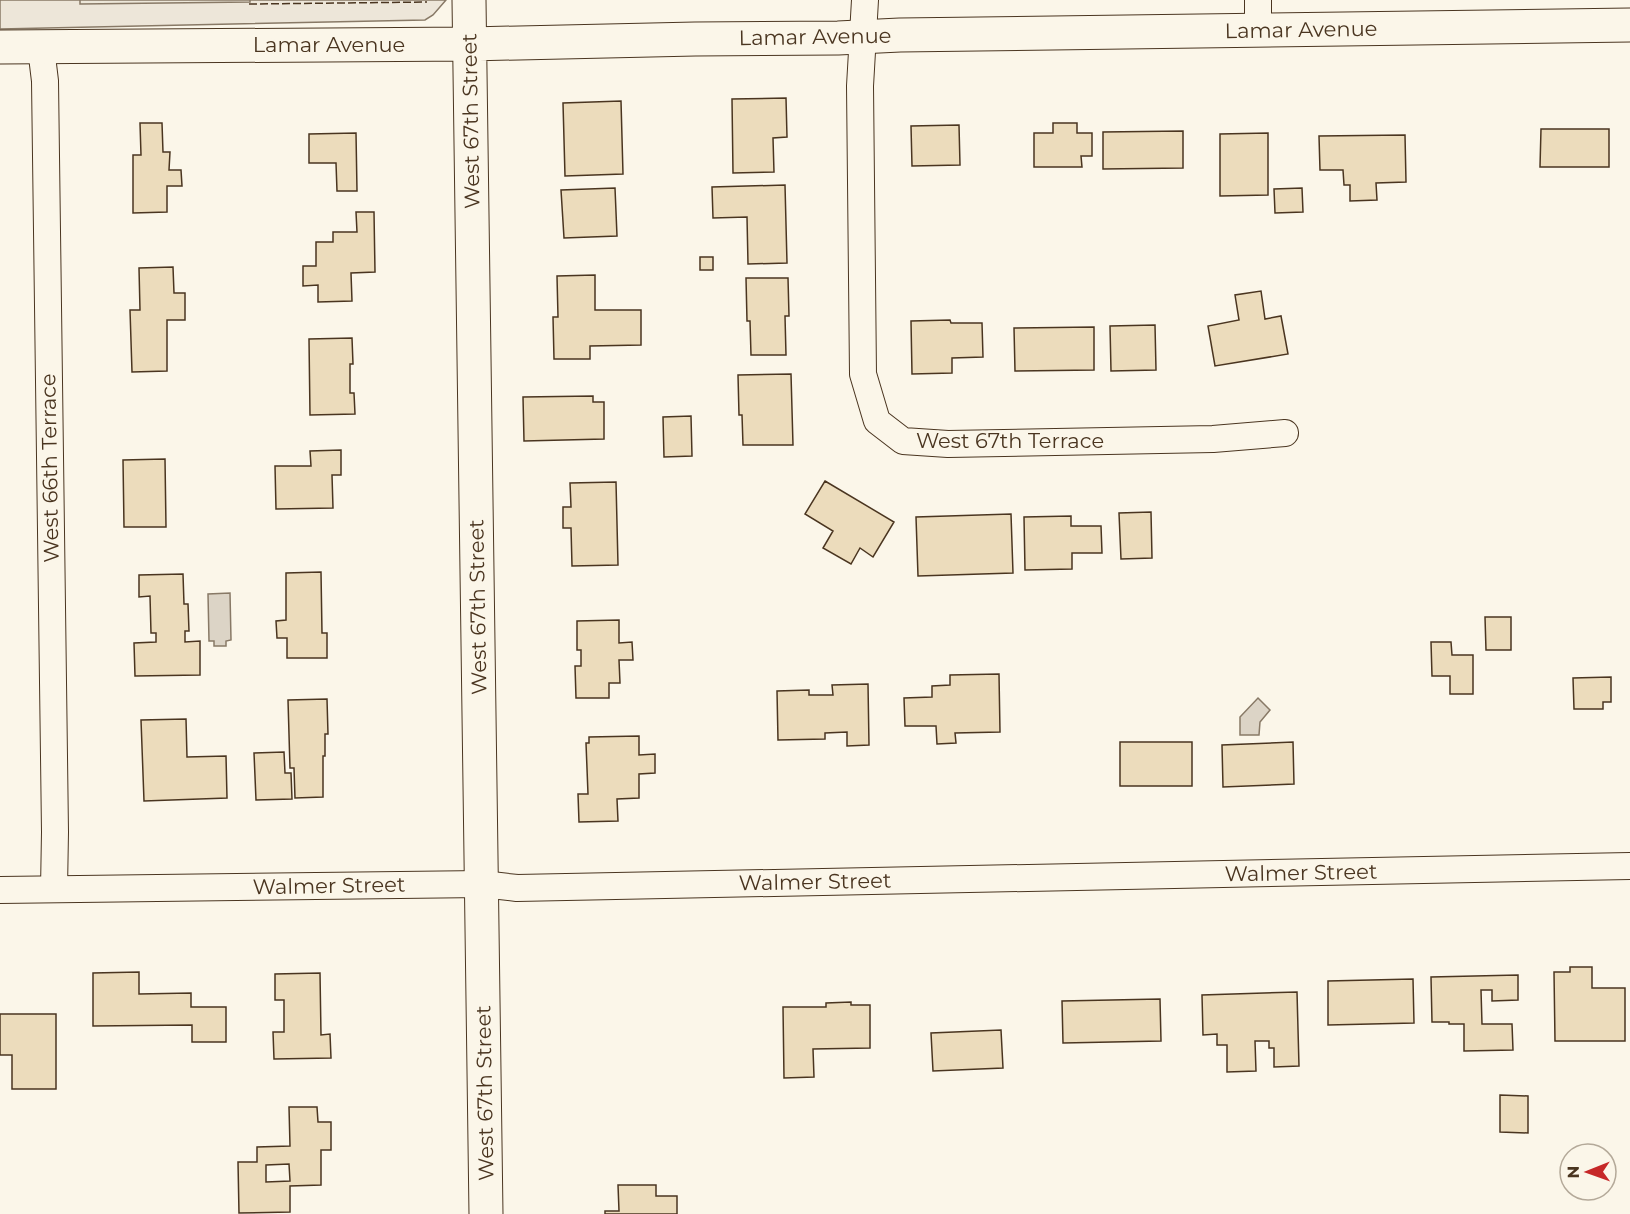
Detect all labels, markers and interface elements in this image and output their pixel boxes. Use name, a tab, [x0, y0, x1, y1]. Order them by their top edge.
street label: Lamar Avenue	[1224, 16, 1378, 43]
street label: Lamar Avenue	[738, 23, 892, 50]
street label: Lamar Avenue	[253, 32, 405, 57]
street label: West 67th Street	[456, 33, 485, 209]
street label: West 66th Terrace	[35, 373, 64, 563]
street label: West 67th Terrace	[916, 428, 1104, 453]
street label: West 67th Street	[463, 519, 492, 695]
street label: Walmer Street	[1224, 859, 1377, 886]
street label: Walmer Street	[738, 868, 891, 895]
street label: Walmer Street	[252, 872, 405, 899]
street label: West 67th Street	[470, 1005, 499, 1181]
north arrow	[1558, 1142, 1618, 1202]
text: N	[1564, 1166, 1583, 1179]

